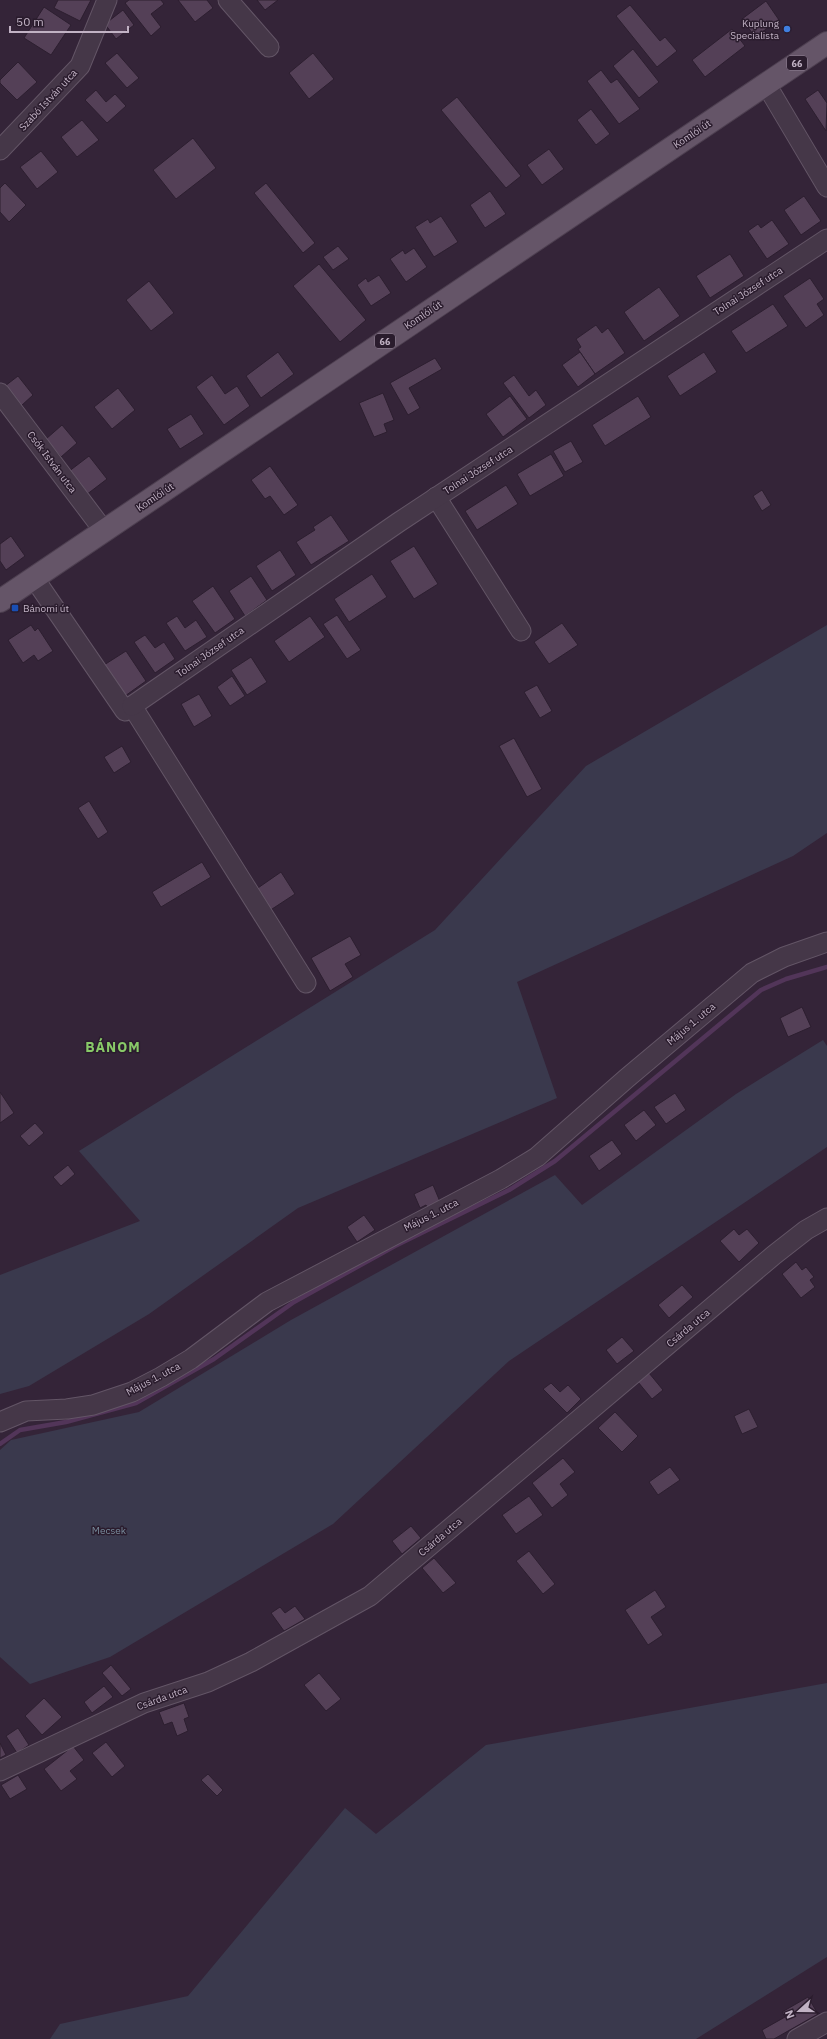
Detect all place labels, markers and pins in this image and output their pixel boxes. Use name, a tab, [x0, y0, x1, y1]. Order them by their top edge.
place label: Kuplung Specialista	[730, 17, 780, 42]
marker: Kuplung Specialista	[782, 24, 792, 34]
place label: Bánomi út	[23, 602, 69, 615]
marker: Bánomi út	[10, 603, 20, 613]

